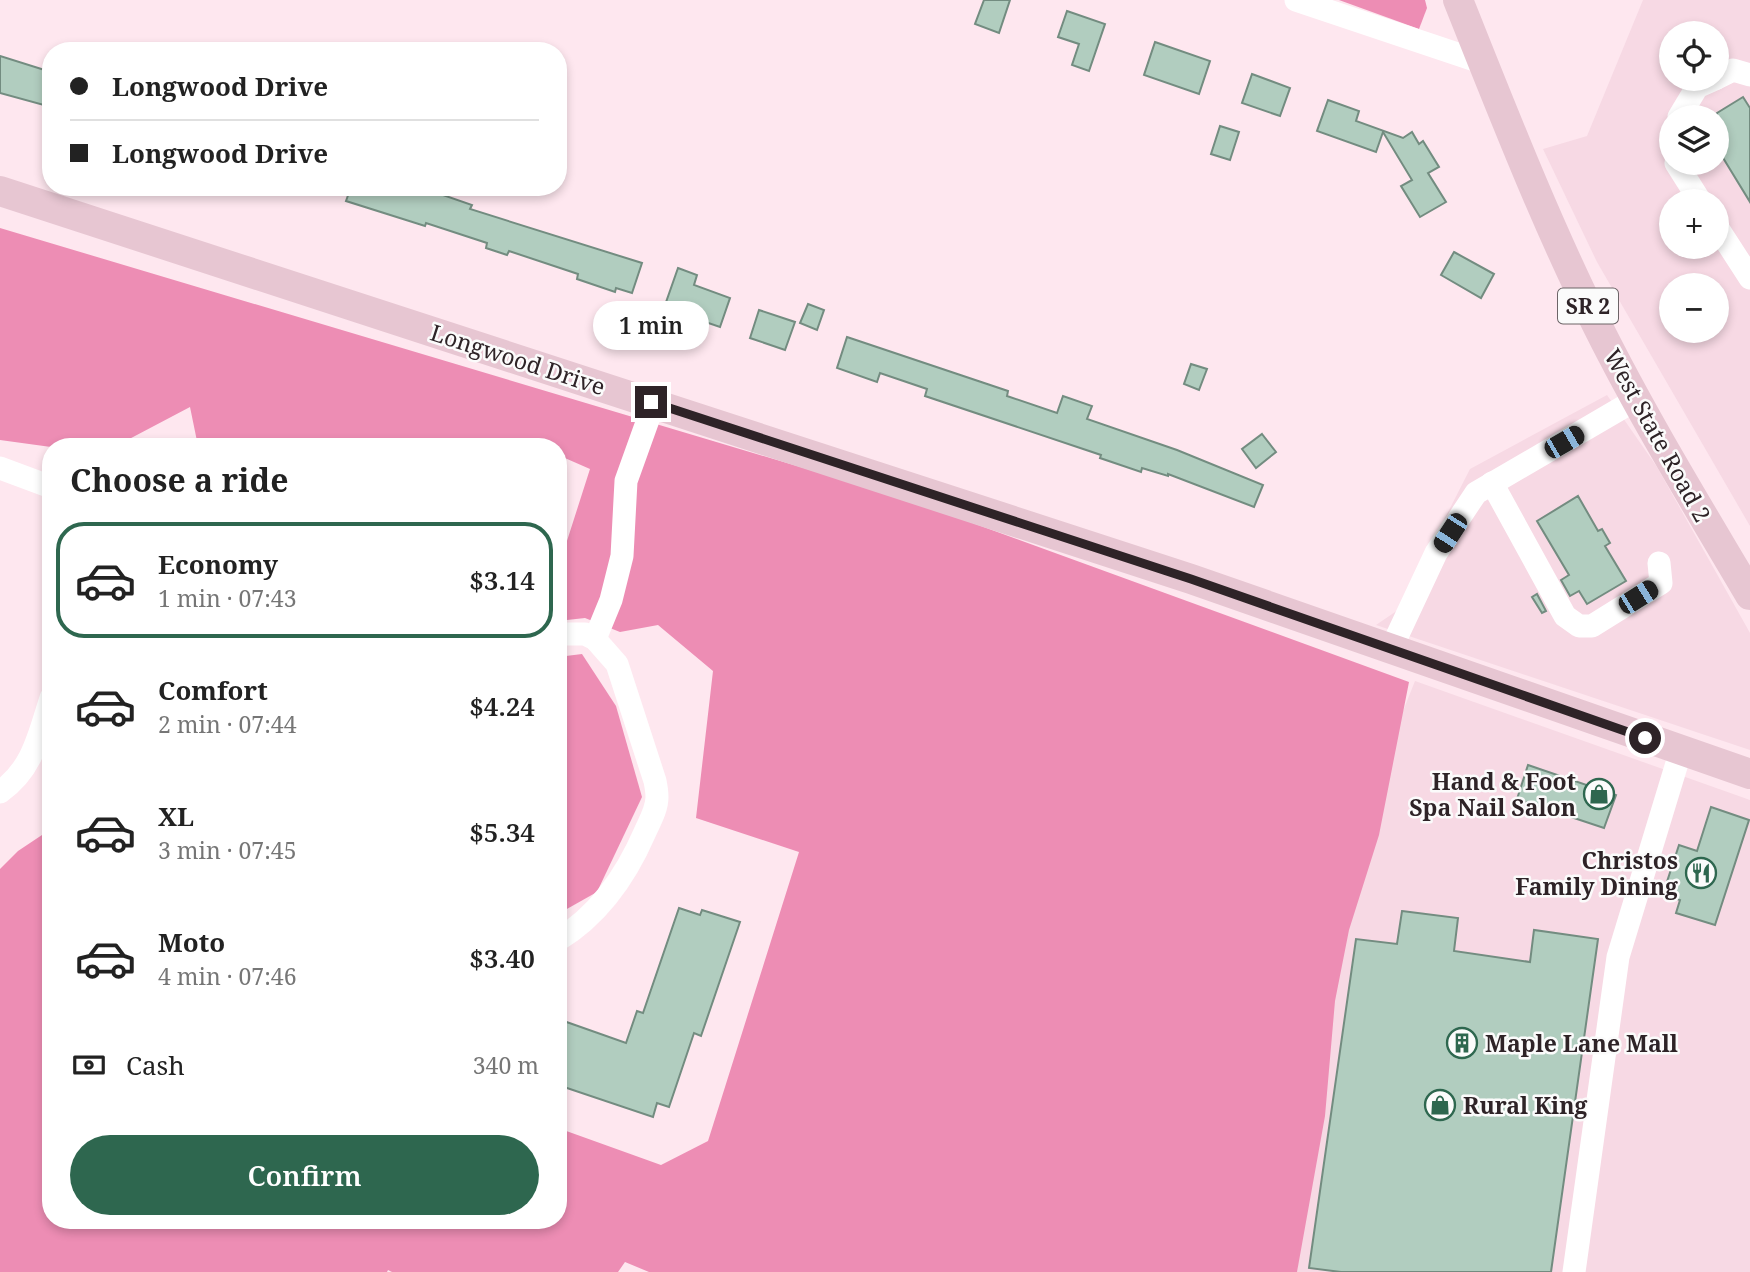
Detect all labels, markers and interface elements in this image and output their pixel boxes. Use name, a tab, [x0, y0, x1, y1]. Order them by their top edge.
map controls	[1659, 21, 1729, 343]
button: locate	[1659, 21, 1729, 91]
text: Longwood Drive	[112, 68, 328, 104]
button: layers	[1659, 105, 1729, 175]
text: Longwood Drive	[112, 135, 328, 171]
button: +	[1659, 189, 1729, 259]
button: −	[1659, 273, 1729, 343]
road number: SR 2	[1558, 288, 1618, 324]
callout: 1 min	[593, 300, 709, 350]
text: 1 min	[619, 309, 683, 341]
street label: Longwood Drive	[427, 316, 609, 402]
street label: West State Road 2	[1597, 343, 1719, 527]
route end	[635, 386, 667, 418]
car	[1541, 422, 1588, 462]
text: Choose a ride	[70, 458, 289, 501]
car	[1430, 510, 1471, 556]
text: Economy	[158, 546, 278, 582]
icon: car	[74, 549, 137, 612]
text: $3.14	[469, 562, 535, 598]
car	[1615, 577, 1662, 617]
text: 1 min · 07:43	[158, 582, 296, 614]
text: Comfort	[158, 672, 268, 708]
icon: car	[74, 675, 137, 738]
text: $4.24	[469, 688, 535, 724]
text: 2 min · 07:44	[158, 708, 296, 740]
route start	[1629, 722, 1661, 754]
place label: Hand & Foot Spa Nail Salon	[1409, 765, 1576, 823]
shop icon: Hand & Foot Spa Nail Salon	[1582, 777, 1616, 811]
text: XL	[158, 798, 194, 834]
icon: car	[74, 801, 137, 864]
text: $5.34	[469, 814, 535, 850]
text: 3 min · 07:45	[158, 834, 296, 866]
place label: Christos Family Dining	[1515, 844, 1678, 902]
restaurant icon: Christos Family Dining	[1684, 856, 1718, 890]
text: Moto	[158, 924, 225, 960]
icon: car	[74, 927, 137, 990]
text: $3.40	[469, 940, 535, 976]
text: 4 min · 07:46	[158, 960, 296, 992]
building icon: Maple Lane Mall	[1445, 1026, 1479, 1060]
place label: Maple Lane Mall	[1485, 1027, 1678, 1059]
icon: cash	[70, 1046, 108, 1084]
text: Cash	[126, 1047, 185, 1083]
text: 340 m	[473, 1049, 539, 1081]
shop icon: Rural King	[1423, 1088, 1457, 1122]
place label: Rural King	[1463, 1089, 1587, 1121]
button: Confirm	[70, 1135, 539, 1215]

